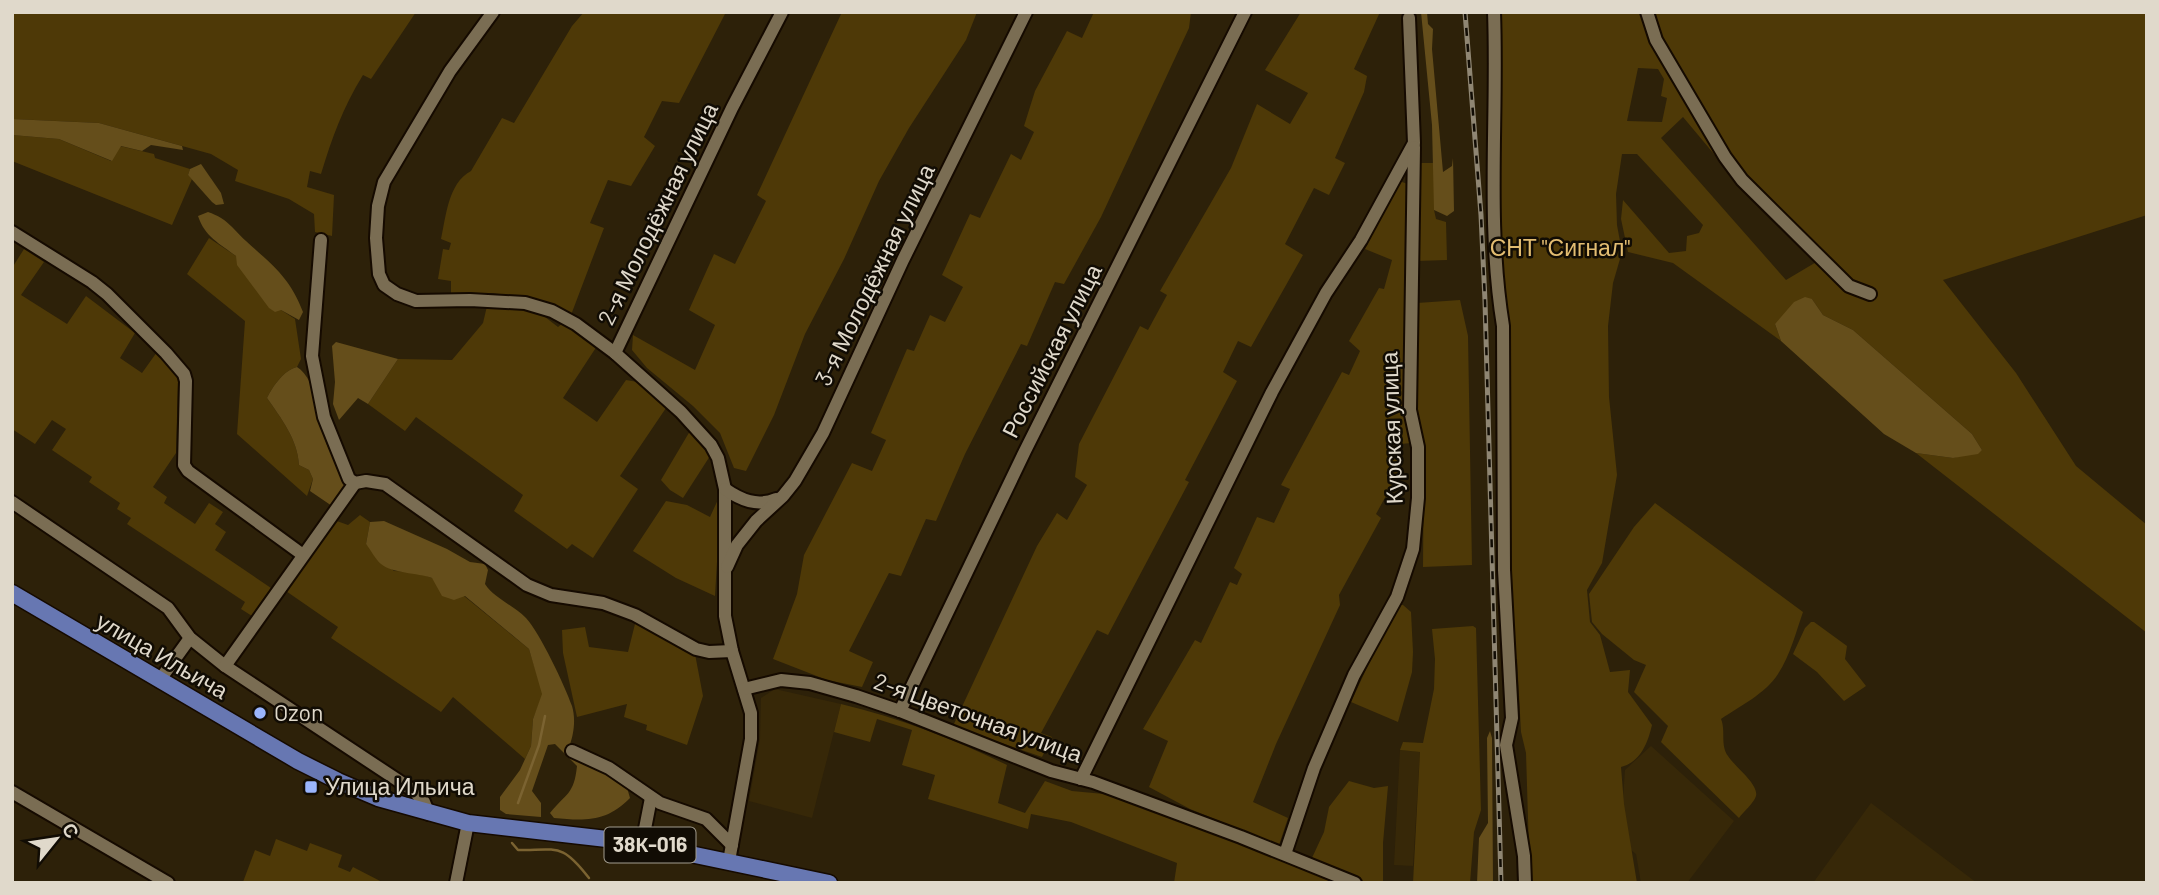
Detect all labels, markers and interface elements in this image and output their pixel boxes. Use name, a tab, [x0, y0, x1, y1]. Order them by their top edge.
street label: 2-я Молодёжная улица	[591, 98, 723, 329]
street label: 3-я Молодёжная улица	[808, 159, 940, 390]
park label: СНТ "Сигнал"	[1490, 233, 1630, 261]
street label: Российская улица	[995, 259, 1107, 442]
street label: Курская улица	[1374, 351, 1408, 505]
street label: улица Ильича	[92, 606, 233, 704]
street label: 2-я Цветочная улица	[870, 666, 1087, 768]
place label: Ozon	[274, 698, 323, 726]
marker: Ozon	[252, 705, 268, 721]
place label: Улица Ильича	[325, 772, 475, 800]
marker: Улица Ильича	[303, 779, 319, 795]
north arrow	[21, 804, 91, 874]
text: С	[58, 819, 85, 842]
road number: 38К-016	[604, 828, 696, 862]

